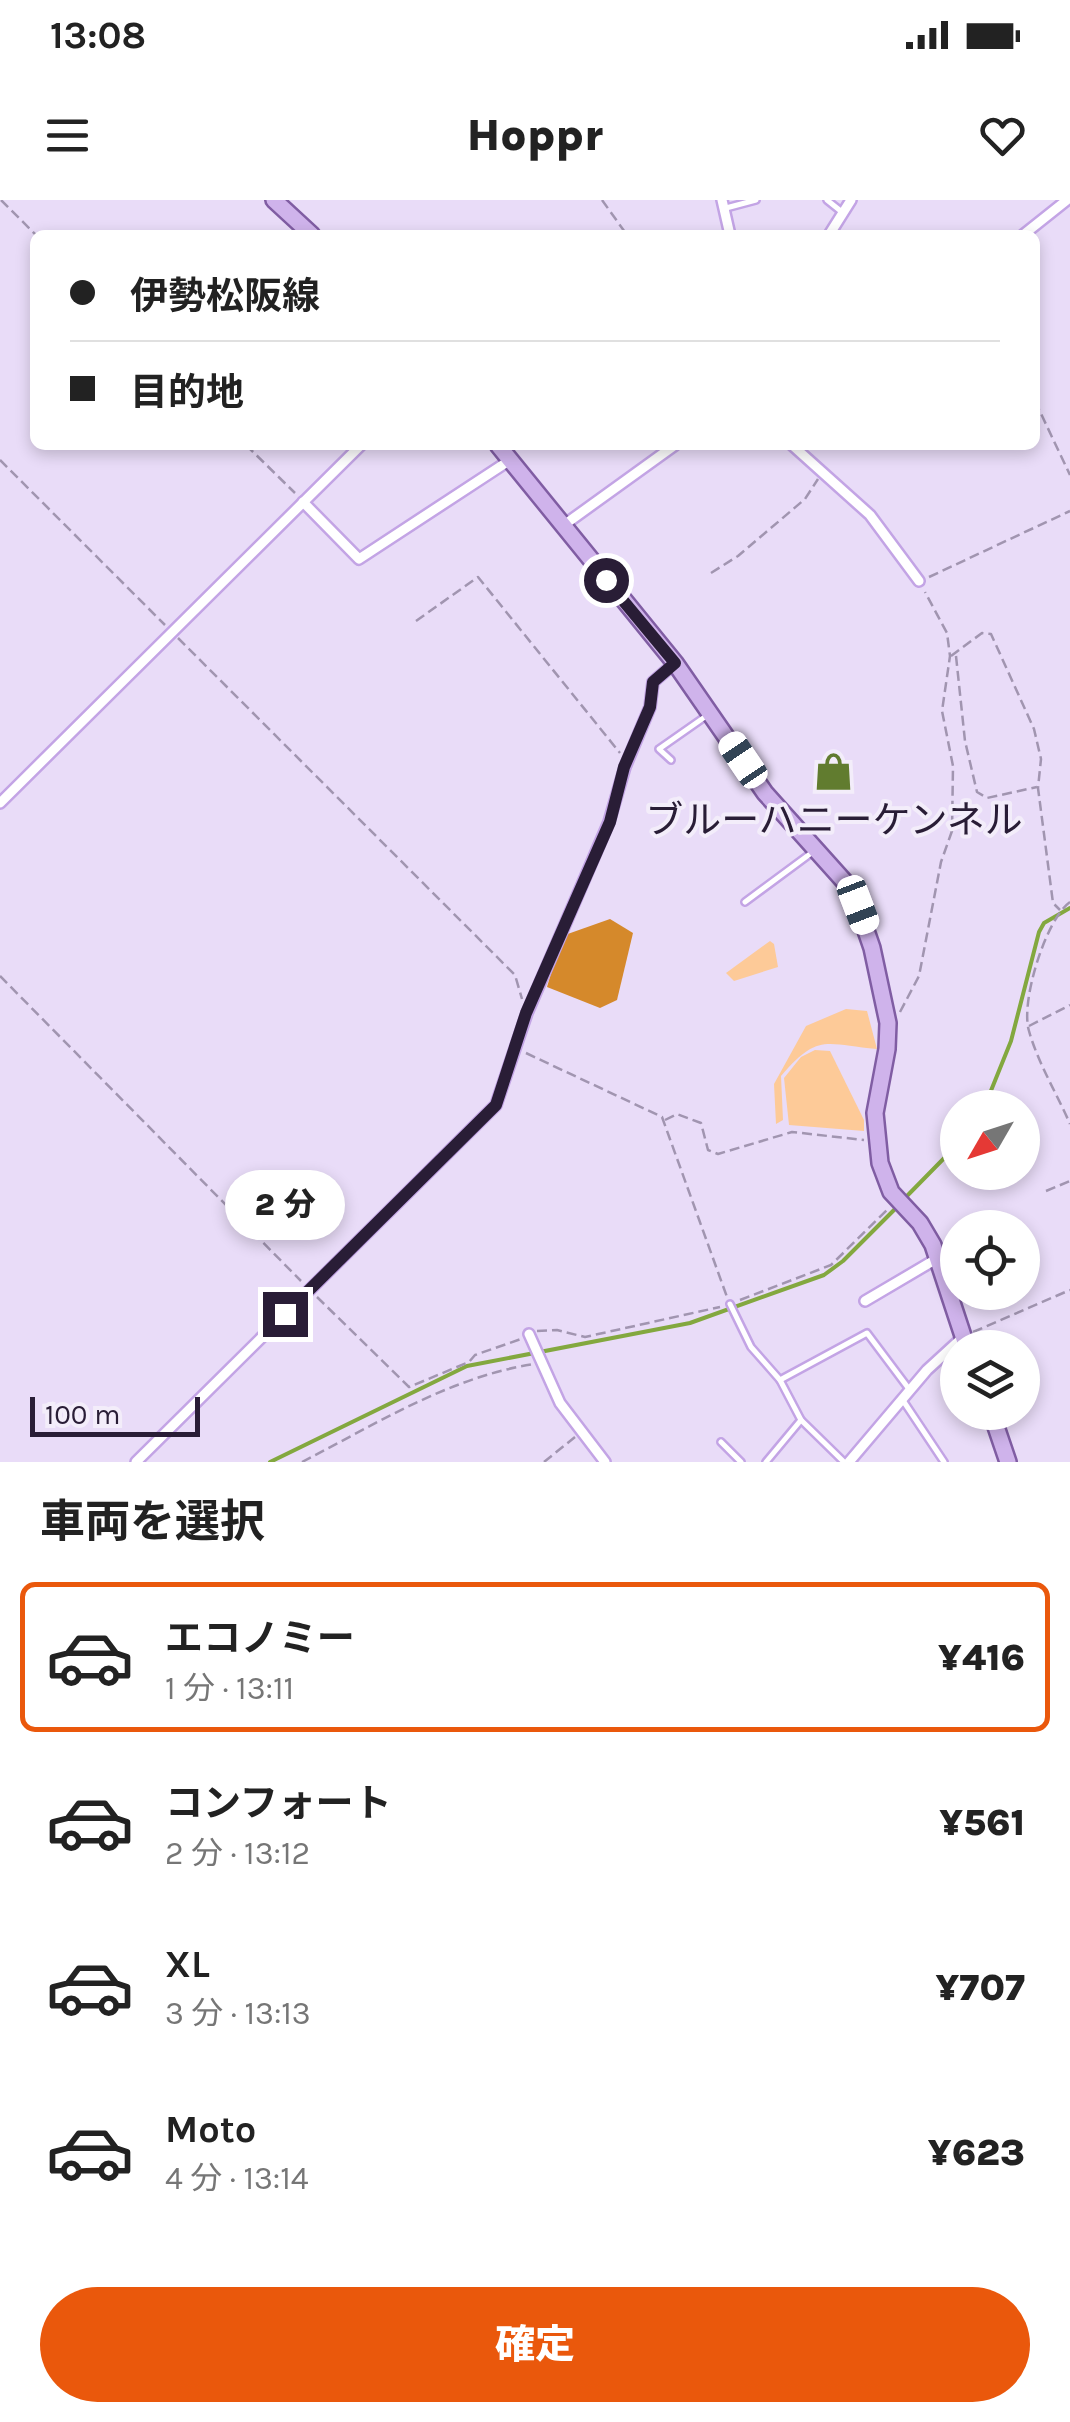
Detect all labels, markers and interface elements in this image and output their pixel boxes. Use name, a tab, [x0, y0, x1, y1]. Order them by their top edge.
text: 13:08	[50, 13, 146, 58]
icon: menu	[40, 108, 95, 163]
icon: heart	[975, 108, 1030, 163]
text: Hoppr	[467, 109, 603, 161]
text: 伊勢松阪線	[130, 274, 320, 319]
text: 目的地	[130, 370, 244, 415]
route start	[584, 558, 629, 603]
car	[714, 727, 772, 793]
shop icon: ブルーハニーケンネル	[813, 750, 855, 792]
place label: ブルーハニーケンネル	[645, 798, 1023, 843]
car	[833, 872, 883, 938]
north arrow	[940, 1090, 1040, 1190]
map controls	[940, 1090, 1040, 1430]
callout: 2 分	[225, 1169, 345, 1239]
text: 2 分	[255, 1186, 315, 1223]
button: locate	[940, 1210, 1040, 1310]
route end	[263, 1292, 308, 1337]
button: layers	[940, 1330, 1040, 1430]
scale bar	[30, 1392, 200, 1436]
text: 100 m	[45, 1398, 120, 1431]
text: 車両を選択	[40, 1496, 265, 1548]
icon: car	[45, 1612, 135, 1702]
text: エコノミー	[165, 1616, 355, 1661]
text: ¥416	[938, 1635, 1025, 1680]
text: 1 分 · 13:11	[165, 1670, 294, 1707]
icon: car	[45, 1777, 135, 1867]
text: コンフォート	[165, 1781, 392, 1826]
text: ¥561	[939, 1800, 1025, 1845]
text: 2 分 · 13:12	[165, 1835, 310, 1872]
icon: car	[45, 1942, 135, 2032]
text: XL	[165, 1942, 210, 1987]
text: ¥707	[936, 1965, 1025, 2010]
text: 3 分 · 13:13	[165, 1995, 311, 2032]
icon: car	[45, 2107, 135, 2197]
text: Moto	[165, 2107, 256, 2152]
text: ¥623	[928, 2130, 1025, 2175]
text: 4 分 · 13:14	[165, 2160, 309, 2197]
button: 確定	[40, 2287, 1030, 2402]

